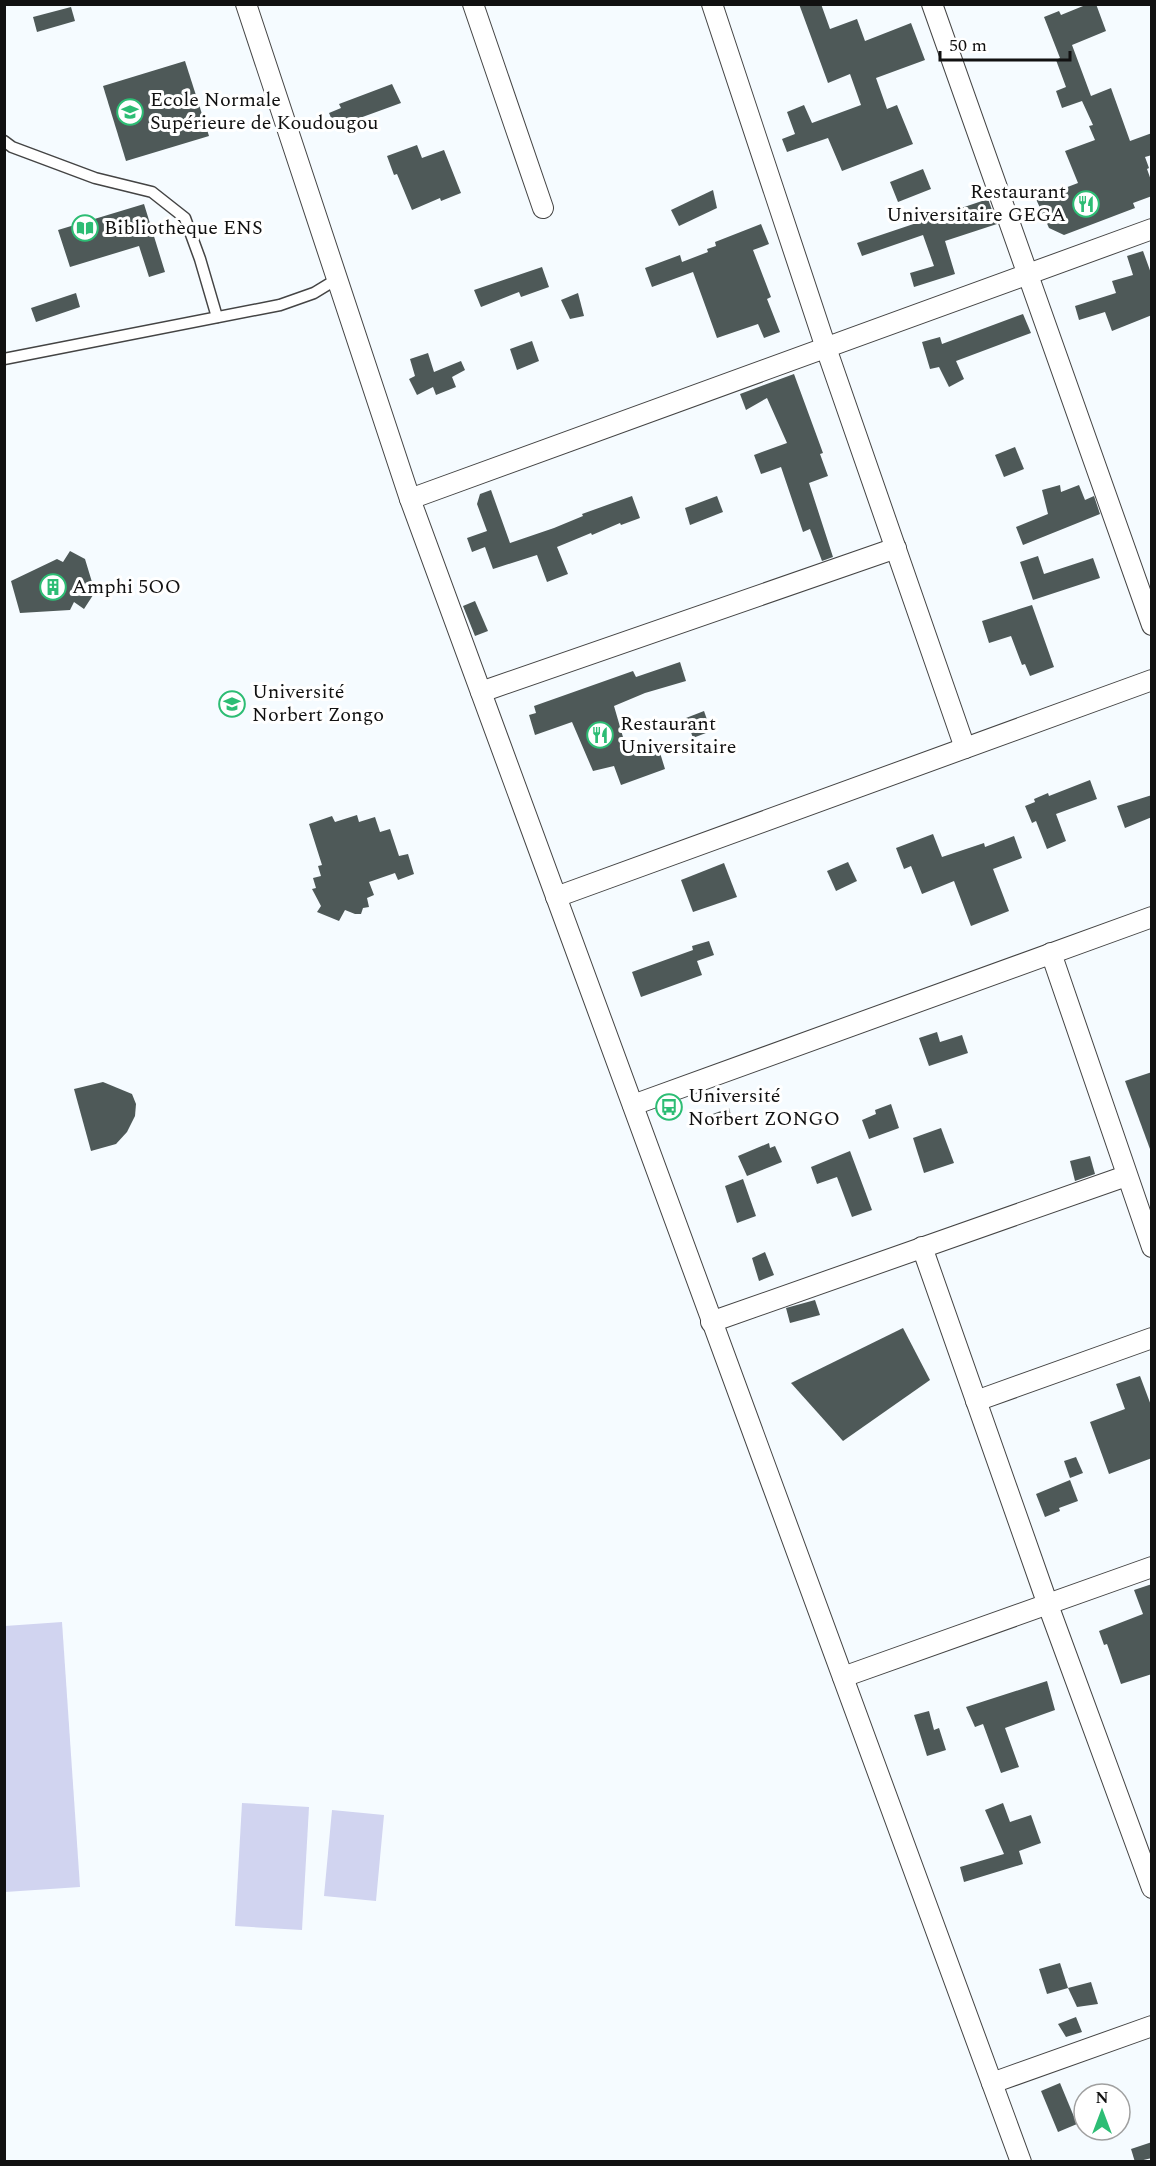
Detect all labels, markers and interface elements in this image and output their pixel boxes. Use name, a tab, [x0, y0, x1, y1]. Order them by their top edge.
scale bar	[940, 24, 1070, 62]
text: 50 m	[949, 32, 987, 59]
place label: Ecole Normale Supérieure de Koudougou	[150, 85, 378, 138]
school or university icon: Ecole Normale Supérieure de Koudougou	[115, 97, 145, 127]
place label: Restaurant Universitaire GEGA	[886, 177, 1066, 230]
restaurant icon: Restaurant Universitaire GEGA	[1071, 189, 1101, 219]
library icon: Bibliothèque ENS	[70, 213, 100, 243]
place label: Bibliothèque ENS	[104, 213, 263, 243]
building icon: Amphi 5OO	[38, 572, 68, 602]
place label: Amphi 5OO	[72, 572, 181, 602]
place label: Université Norbert Zongo	[252, 677, 384, 730]
school or university icon: Université Norbert Zongo	[217, 689, 247, 719]
place label: Restaurant Universitaire	[620, 709, 736, 762]
restaurant icon: Restaurant Universitaire	[585, 720, 615, 750]
place label: Université Norbert ZONGO	[688, 1081, 840, 1134]
bus stop icon: Université Norbert ZONGO	[654, 1092, 684, 1122]
north arrow	[1072, 2082, 1132, 2142]
text: N	[1095, 2086, 1109, 2110]

